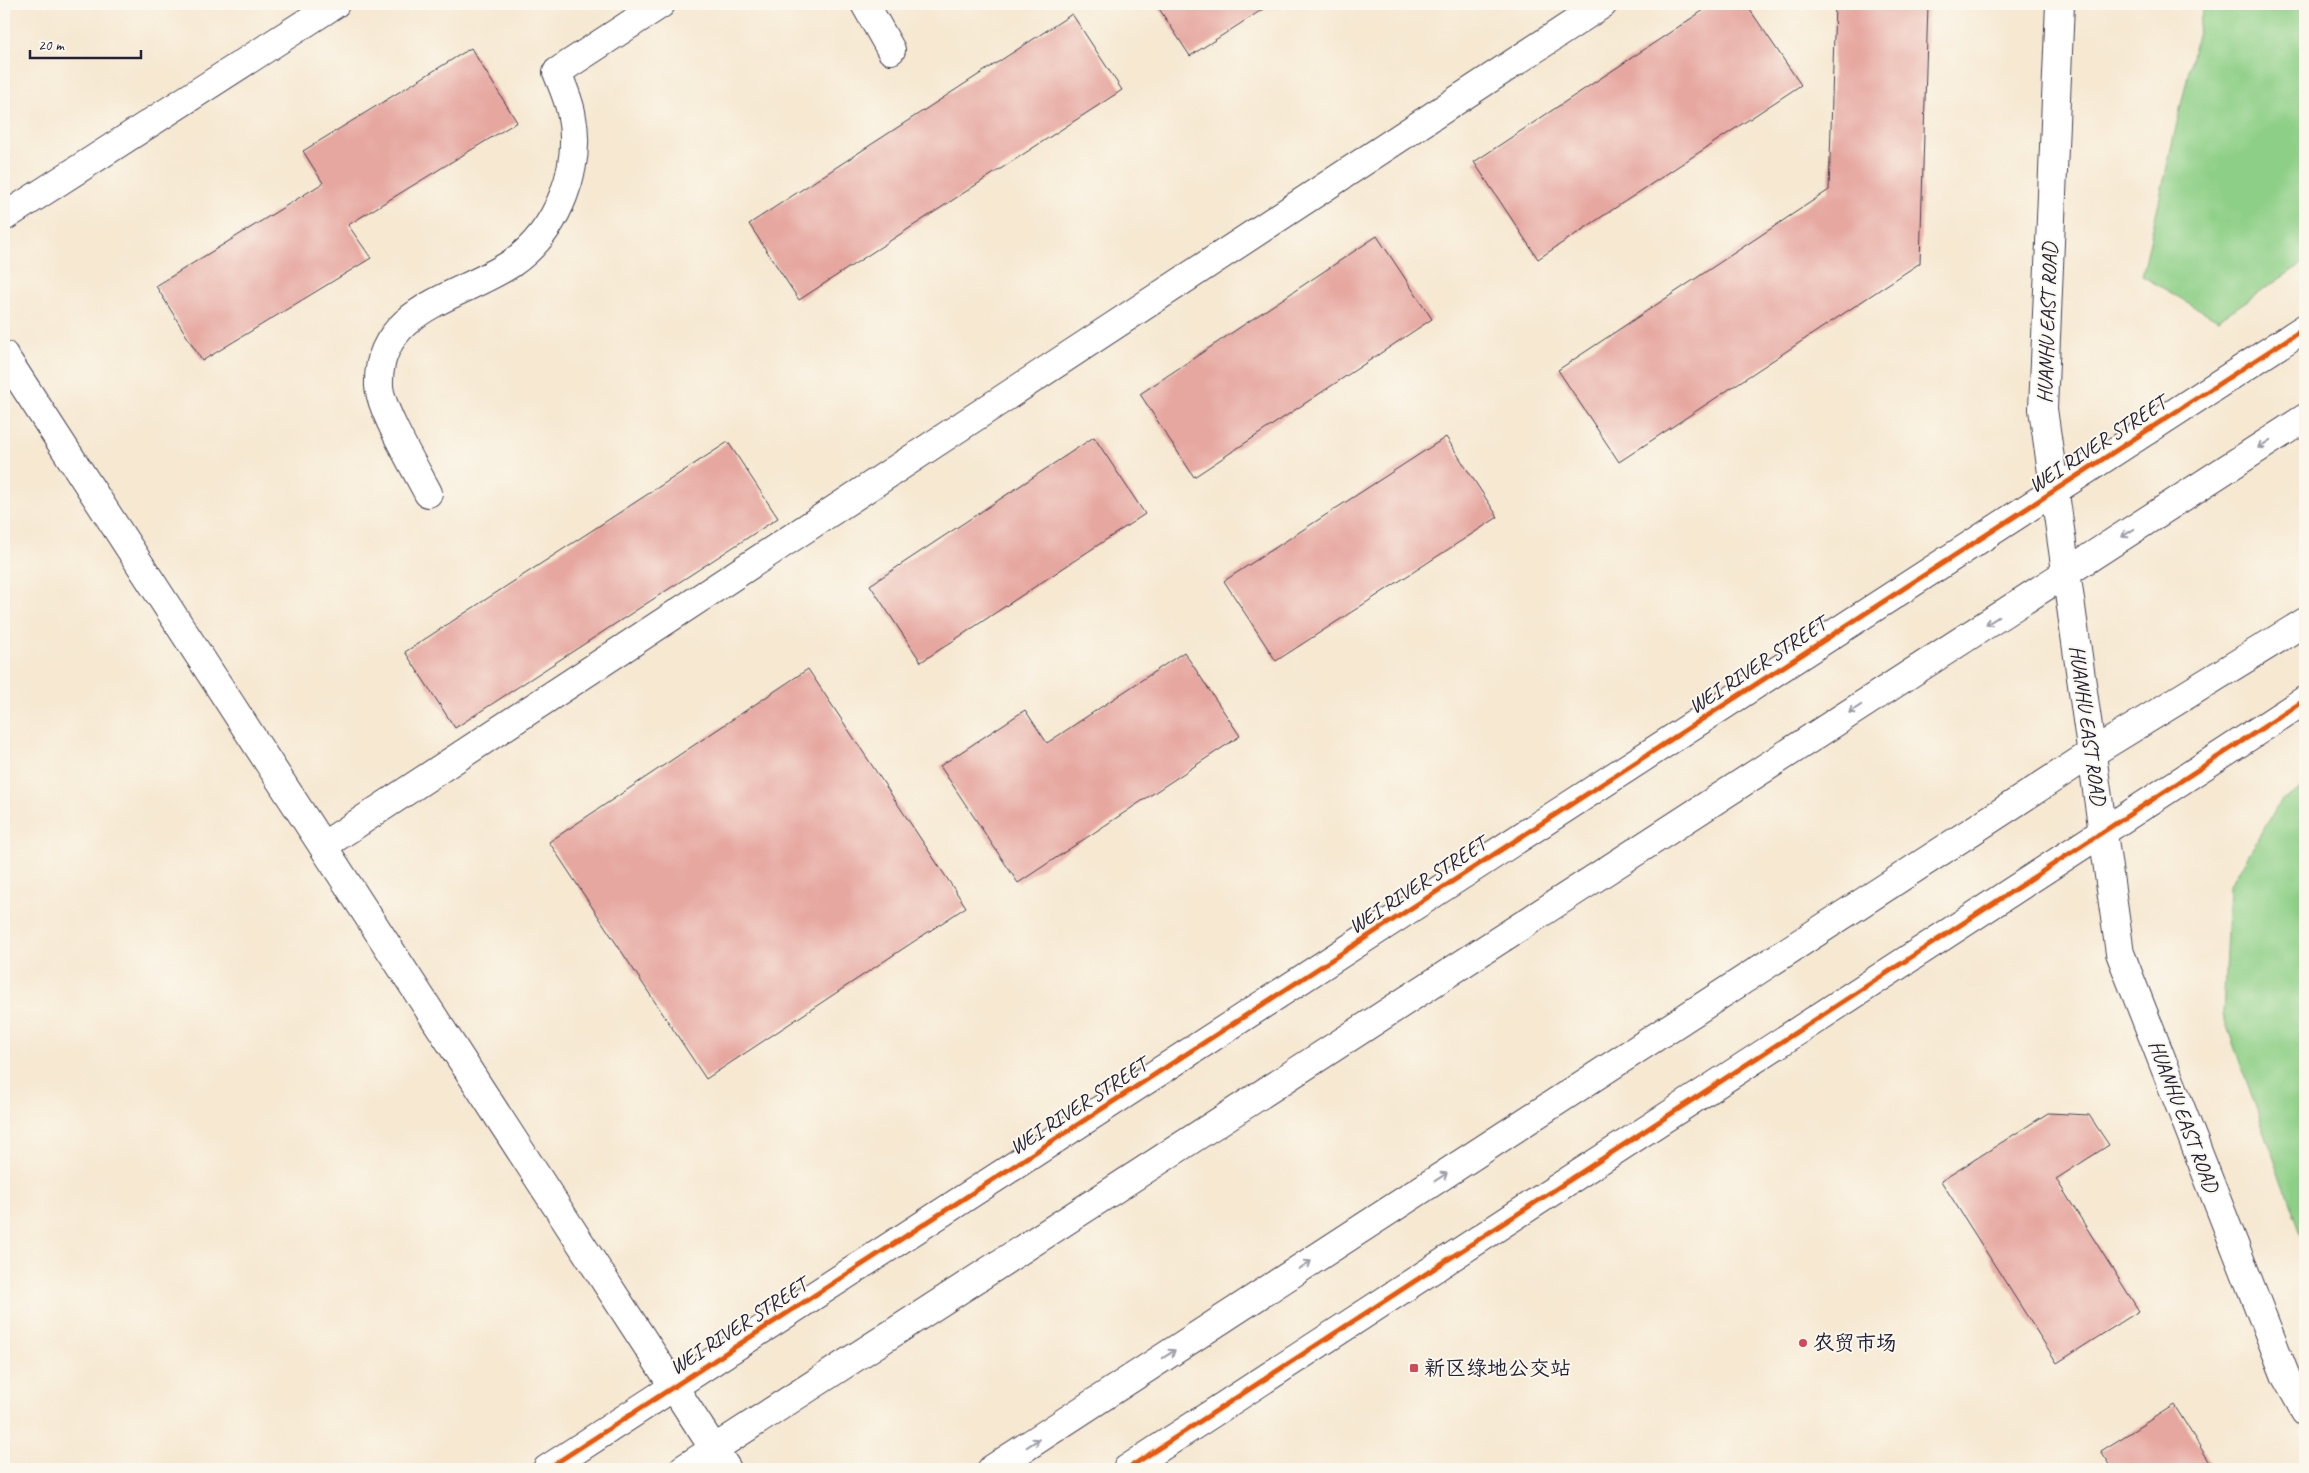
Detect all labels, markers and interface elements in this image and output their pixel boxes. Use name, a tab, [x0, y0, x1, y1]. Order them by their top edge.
scale bar	[30, 28, 141, 60]
text: 20 m	[38, 36, 65, 55]
street label: HUANHU EAST ROAD	[2031, 240, 2063, 404]
street label: WEI RIVER STREET	[2024, 387, 2175, 498]
one-way arrow	[2258, 439, 2272, 449]
one-way arrow	[2121, 527, 2135, 538]
street label: WEI RIVER STREET	[1684, 608, 1835, 719]
one-way arrow	[1985, 616, 1999, 626]
street label: HUANHU EAST ROAD	[2064, 644, 2112, 808]
one-way arrow	[1849, 705, 1863, 715]
street label: WEI RIVER STREET	[1344, 828, 1495, 939]
street label: HUANHU EAST ROAD	[2143, 1036, 2226, 1197]
street label: WEI RIVER STREET	[1005, 1049, 1156, 1160]
one-way arrow	[1434, 1172, 1448, 1182]
one-way arrow	[1298, 1260, 1312, 1271]
street label: WEI RIVER STREET	[665, 1269, 816, 1380]
place label: 农贸市场	[1813, 1330, 1897, 1356]
marker: 农贸市场	[1797, 1337, 1809, 1349]
one-way arrow	[1161, 1349, 1175, 1359]
place label: 新区绿地公交站	[1424, 1355, 1571, 1381]
marker: 新区绿地公交站	[1408, 1362, 1420, 1374]
one-way arrow	[1025, 1437, 1039, 1447]

